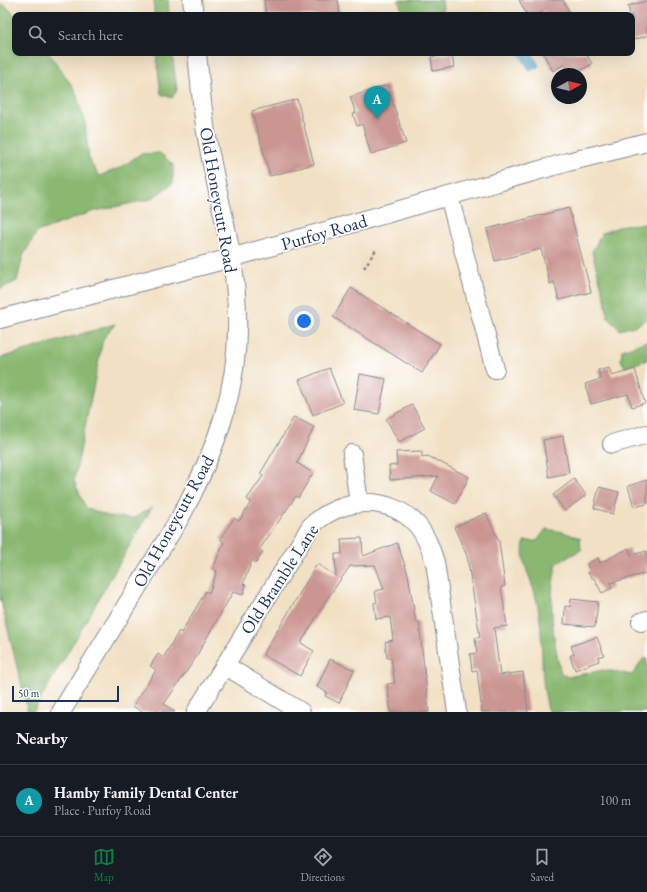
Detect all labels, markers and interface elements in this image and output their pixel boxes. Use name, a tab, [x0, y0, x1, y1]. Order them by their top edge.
search box	[12, 12, 635, 56]
icon: search	[26, 23, 48, 45]
text: Search here	[58, 25, 123, 44]
north arrow	[551, 68, 587, 104]
pin: A	[364, 86, 390, 119]
street label: Old Honeycutt Road	[195, 125, 243, 276]
street label: Purfoy Road	[278, 209, 370, 255]
your location	[294, 311, 314, 331]
street label: Old Honeycutt Road	[127, 450, 219, 591]
street label: Old Bramble Lane	[235, 520, 323, 638]
scale bar	[12, 684, 119, 703]
text: 50 m	[18, 686, 39, 700]
text: Nearby	[16, 727, 68, 749]
text: Hamby Family Dental Center	[54, 783, 238, 802]
text: A	[24, 792, 34, 809]
text: 100 m	[600, 792, 631, 809]
text: Place · Purfoy Road	[54, 802, 151, 819]
tab: Map	[93, 846, 115, 884]
tab: Directions	[301, 846, 345, 884]
tab: Saved	[531, 846, 554, 884]

